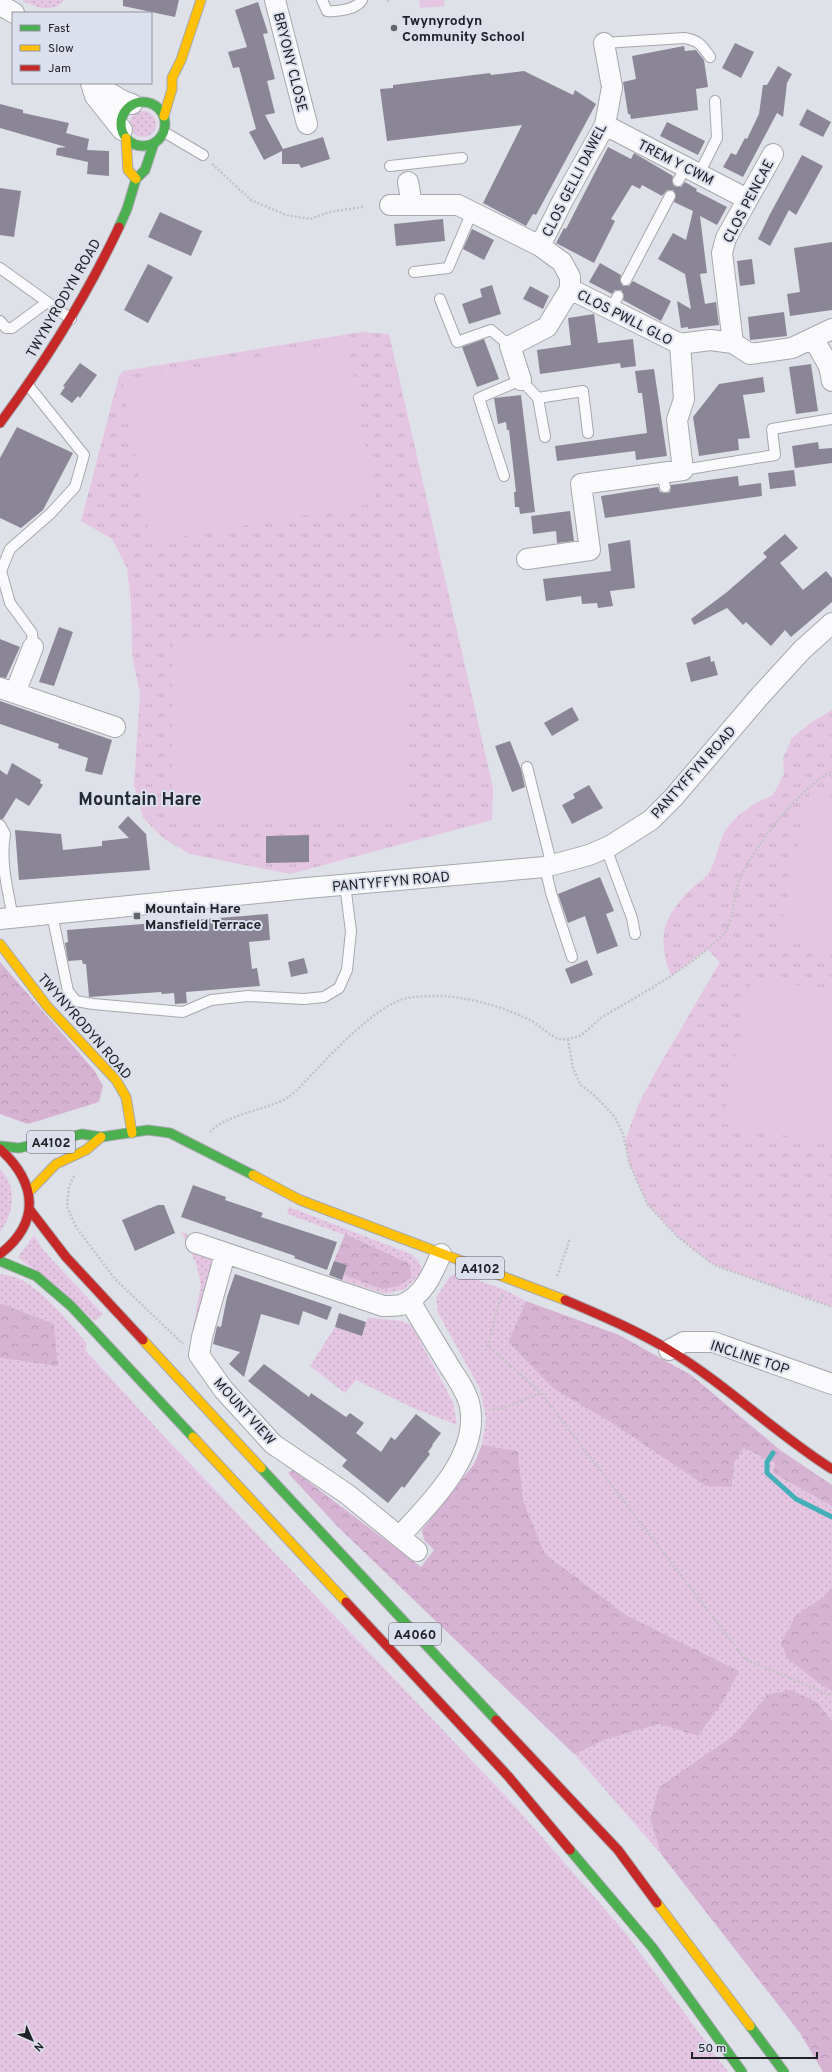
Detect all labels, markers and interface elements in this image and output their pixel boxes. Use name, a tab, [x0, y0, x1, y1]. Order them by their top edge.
street label: BRYONY CLOSE	[269, 11, 310, 114]
legend	[12, 12, 152, 84]
place label: Twynyrodyn Community School	[402, 13, 525, 46]
text: Fast	[48, 21, 70, 37]
marker: Twynyrodyn Community School	[389, 23, 399, 33]
text: Slow	[48, 41, 74, 57]
text: Jam	[48, 61, 71, 77]
street label: CLOS GELLI DAWEL	[539, 121, 611, 240]
street label: TREM Y CWM	[634, 137, 716, 190]
street label: CLOS PENCAE	[720, 157, 778, 246]
street label: TWYNYRODYN ROAD	[23, 236, 105, 361]
street label: CLOS PWLL GLO	[574, 287, 675, 350]
street label: PANTYFFYN ROAD	[648, 723, 740, 823]
district label: Mountain Hare	[78, 789, 202, 812]
street label: PANTYFFYN ROAD	[332, 869, 451, 896]
place label: Mountain Hare Mansfield Terrace	[145, 901, 262, 934]
marker: Mountain Hare Mansfield Terrace	[132, 911, 142, 921]
street label: TWYNYRODYN ROAD	[33, 971, 134, 1083]
road number: A4102	[27, 1131, 75, 1153]
road number: A4102	[456, 1257, 504, 1279]
street label: INCLINE TOP	[708, 1338, 791, 1379]
street label: MOUNT VIEW	[209, 1375, 279, 1449]
road number: A4060	[389, 1623, 441, 1645]
north arrow	[12, 2020, 52, 2060]
scale bar	[692, 2034, 817, 2060]
text: N	[31, 2039, 46, 2054]
text: 50 m	[698, 2041, 726, 2057]

